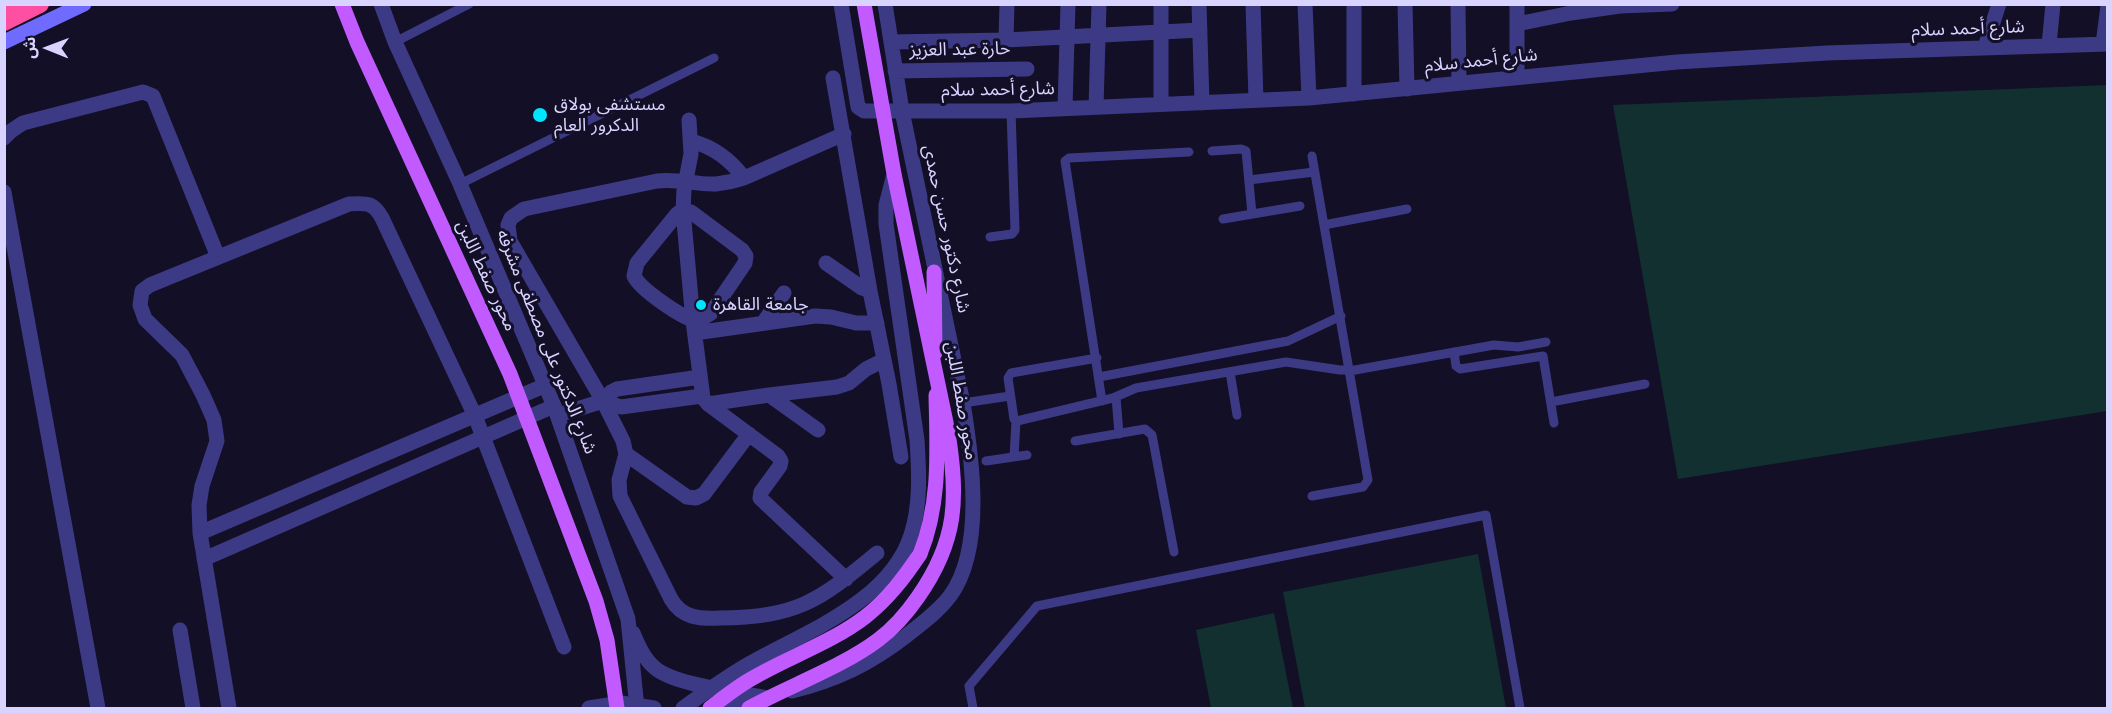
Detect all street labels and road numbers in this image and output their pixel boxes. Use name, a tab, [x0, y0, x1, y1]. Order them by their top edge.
street label: شارع أحمد سلام	[1911, 16, 2025, 42]
street label: حارة عبد العزيز	[909, 38, 1011, 62]
street label: شارع أحمد سلام	[1423, 44, 1539, 78]
street label: شارع أحمد سلام	[941, 78, 1055, 102]
street label: شارع دكتور حسن حمدى	[918, 143, 974, 315]
street label: محور صفط اللبن	[451, 217, 521, 335]
street label: شارع الدكتور على مصطفى مشرفه	[491, 227, 601, 457]
street label: محور صفط اللبن	[940, 340, 982, 462]

